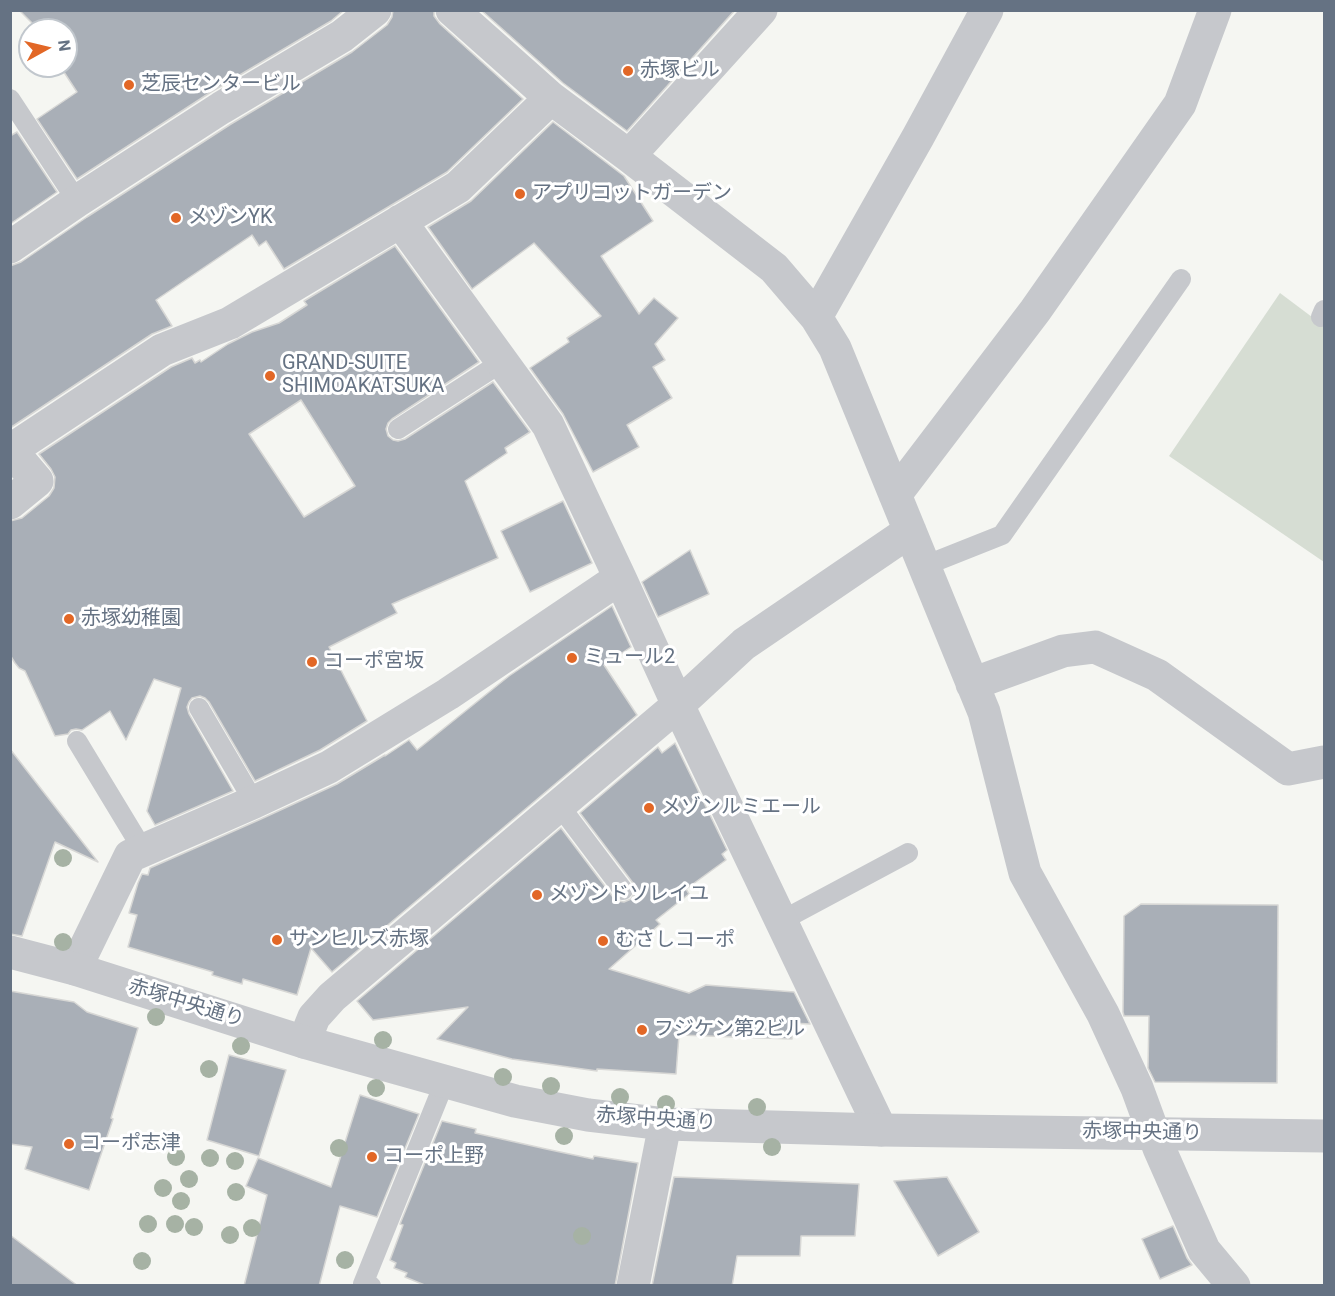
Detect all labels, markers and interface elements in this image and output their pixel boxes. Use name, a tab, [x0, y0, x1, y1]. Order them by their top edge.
north arrow	[18, 18, 78, 78]
text: N	[54, 39, 75, 53]
place label: 赤塚ビル	[640, 59, 720, 83]
marker: 赤塚ビル	[621, 64, 635, 78]
place label: 芝辰センタービル	[141, 73, 301, 97]
marker: 芝辰センタービル	[122, 78, 136, 92]
place label: アプリコットガーデン	[532, 182, 732, 206]
marker: アプリコットガーデン	[513, 187, 527, 201]
place label: メゾンYK	[188, 206, 273, 230]
marker: メゾンYK	[169, 211, 183, 225]
place label: GRAND-SUITE SHIMOAKATSUKA	[282, 352, 444, 399]
marker: GRAND-SUITE SHIMOAKATSUKA	[263, 369, 277, 383]
place label: 赤塚幼稚園	[81, 607, 181, 631]
marker: 赤塚幼稚園	[62, 612, 76, 626]
place label: ミュール2	[584, 646, 675, 670]
place label: コーポ宮坂	[324, 650, 424, 674]
marker: ミュール2	[565, 651, 579, 665]
marker: コーポ宮坂	[305, 655, 319, 669]
place label: メゾンルミエール	[661, 796, 821, 820]
marker: メゾンルミエール	[642, 801, 656, 815]
place label: メゾンドソレイユ	[549, 883, 709, 907]
marker: メゾンドソレイユ	[530, 888, 544, 902]
place label: サンヒルズ赤塚	[289, 928, 429, 952]
place label: むさしコーポ	[615, 929, 735, 953]
marker: サンヒルズ赤塚	[270, 933, 284, 947]
marker: むさしコーポ	[596, 934, 610, 948]
street label: 赤塚中央通り	[125, 975, 247, 1033]
place label: フジケン第2ビル	[654, 1018, 805, 1042]
marker: フジケン第2ビル	[635, 1023, 649, 1037]
street label: 赤塚中央通り	[595, 1104, 717, 1136]
street label: 赤塚中央通り	[1082, 1120, 1202, 1146]
place label: コーポ志津	[81, 1132, 181, 1156]
marker: コーポ志津	[62, 1137, 76, 1151]
place label: コーポ上野	[384, 1145, 484, 1169]
marker: コーポ上野	[365, 1150, 379, 1164]

